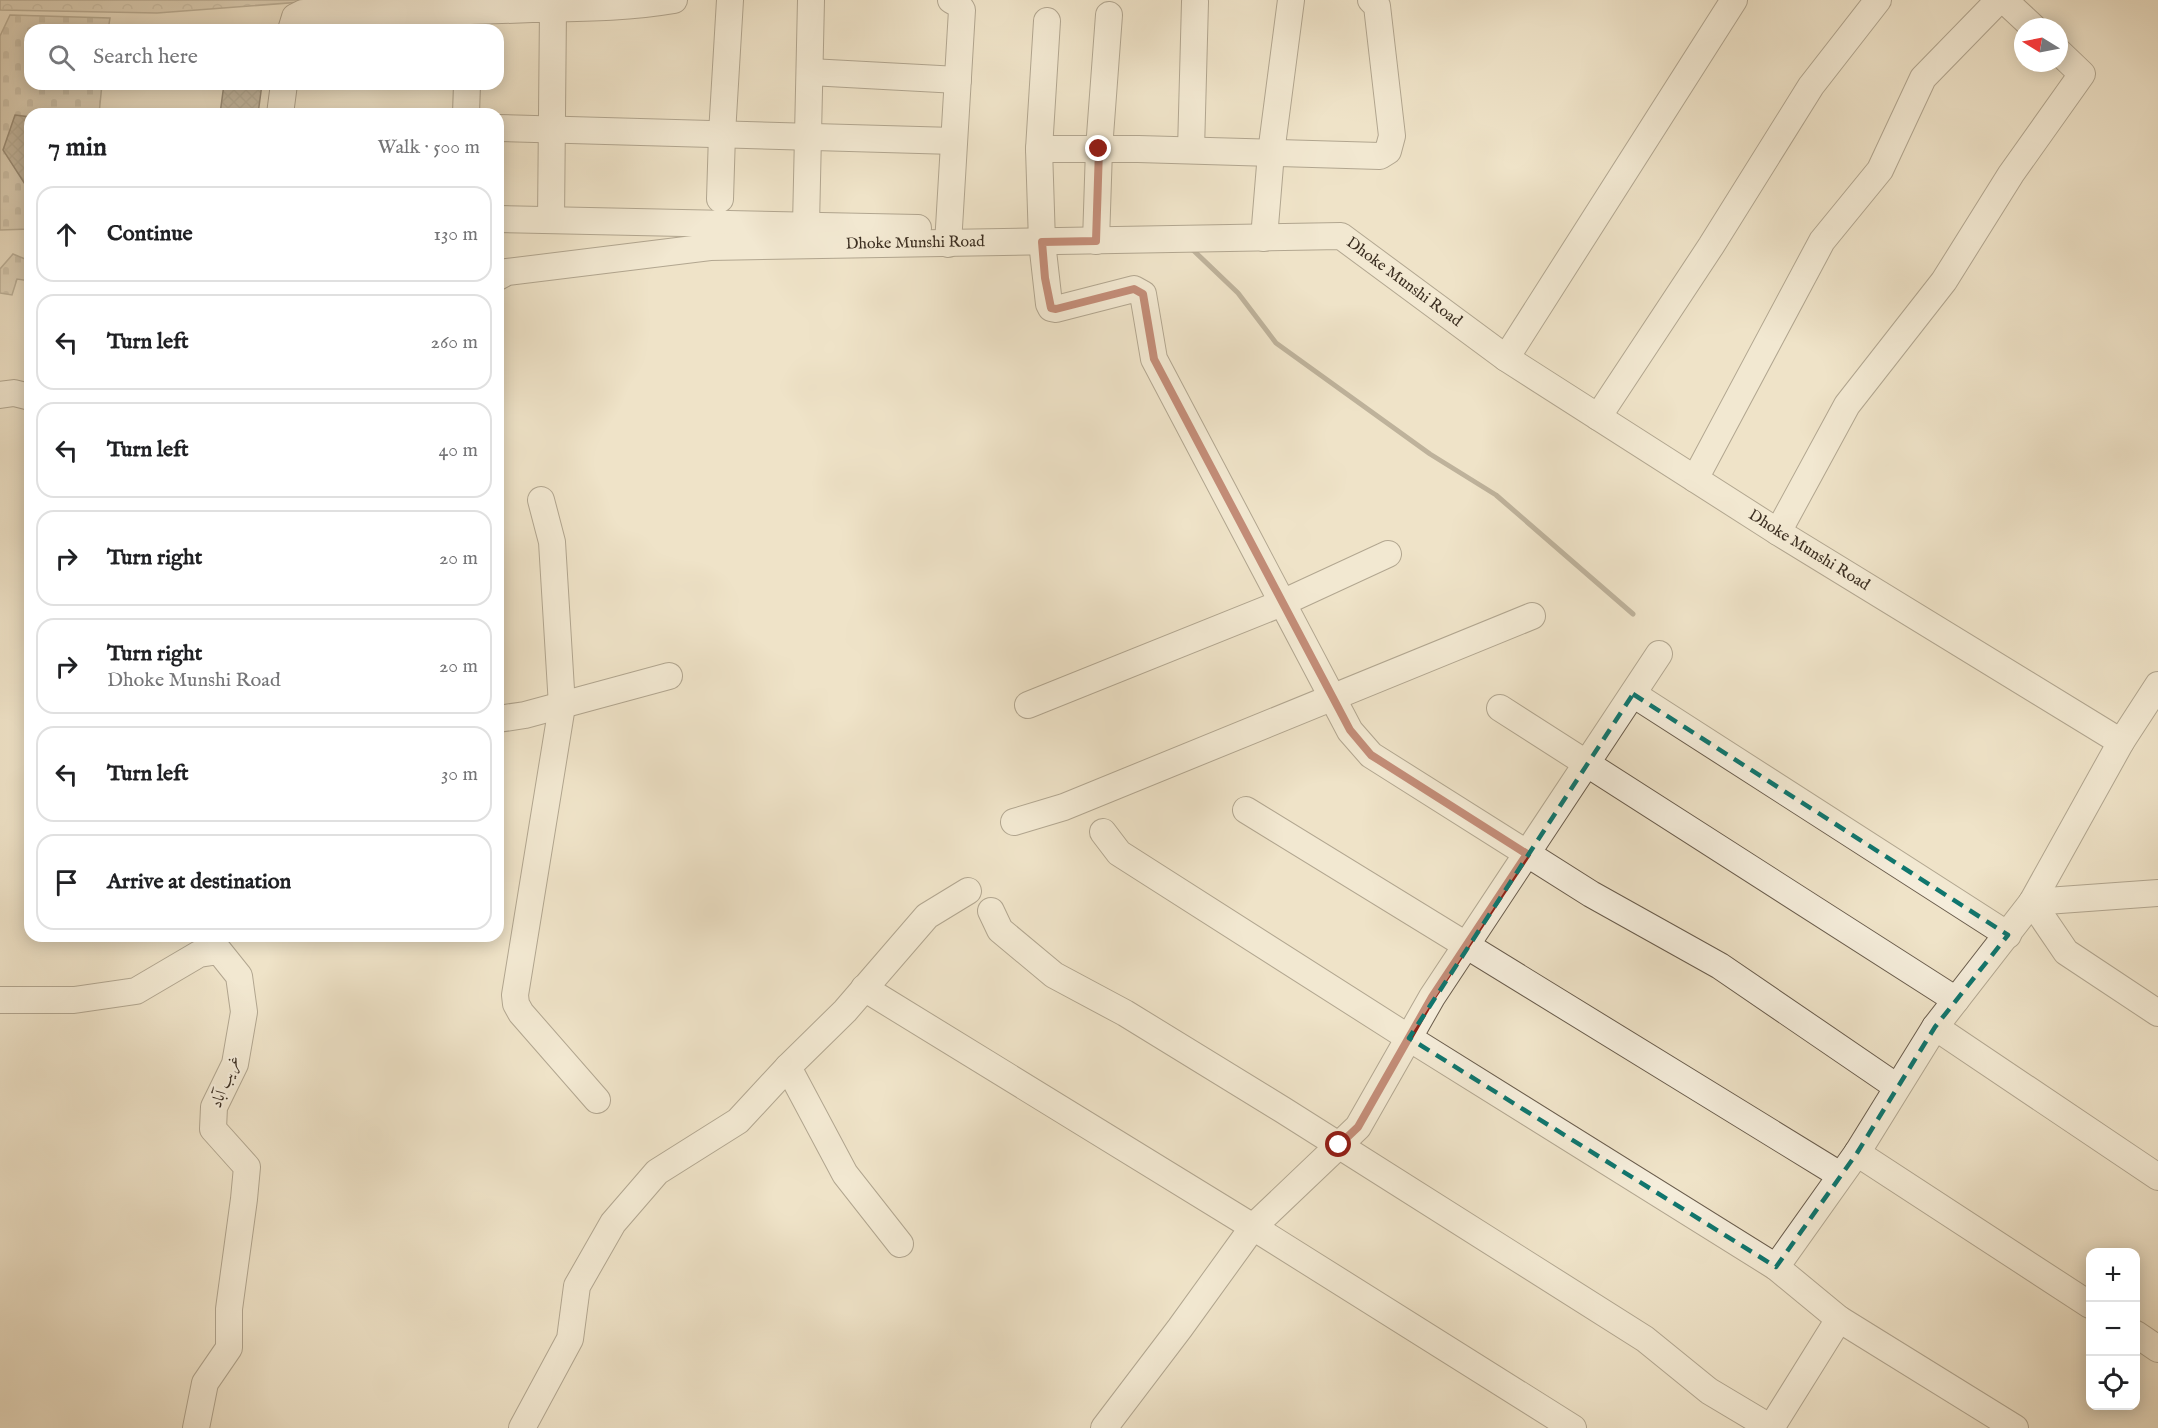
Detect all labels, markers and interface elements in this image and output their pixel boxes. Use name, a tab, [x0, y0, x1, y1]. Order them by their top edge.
north arrow	[2014, 18, 2068, 72]
search box	[24, 24, 504, 90]
icon: search	[45, 41, 78, 74]
text: Search here	[93, 43, 198, 71]
text: 7 min	[48, 131, 107, 164]
text: Walk · 500 m	[378, 135, 480, 160]
route end	[1085, 135, 1111, 161]
icon: ahead	[50, 218, 83, 251]
text: Continue	[107, 220, 193, 248]
text: 130 m	[433, 222, 478, 247]
street label: Dhoke Munshi Road	[845, 232, 985, 255]
street label: Dhoke Munshi Road	[1342, 233, 1466, 332]
icon: left	[50, 326, 83, 359]
text: Turn left	[107, 328, 189, 356]
text: 260 m	[431, 330, 478, 355]
icon: left	[50, 434, 83, 467]
text: Turn left	[107, 436, 189, 464]
text: 40 m	[439, 438, 478, 463]
street label: Dhoke Munshi Road	[1744, 506, 1874, 596]
icon: right	[50, 542, 83, 575]
text: Turn right	[107, 544, 202, 572]
text: 20 m	[439, 546, 478, 571]
text: Turn right	[107, 640, 202, 668]
icon: right	[50, 650, 83, 683]
text: 20 m	[439, 654, 478, 679]
text: Dhoke Munshi Road	[107, 668, 281, 693]
icon: left	[50, 758, 83, 791]
text: Turn left	[107, 760, 189, 788]
text: 30 m	[441, 762, 478, 787]
icon: arrive	[50, 866, 83, 899]
text: Arrive at destination	[107, 868, 291, 896]
street label: غریب آباد	[206, 1053, 245, 1111]
route start	[1325, 1131, 1351, 1157]
map controls	[2086, 1248, 2140, 1410]
button: +	[2086, 1248, 2140, 1302]
button: −	[2086, 1302, 2140, 1356]
button: locate	[2086, 1356, 2140, 1410]

